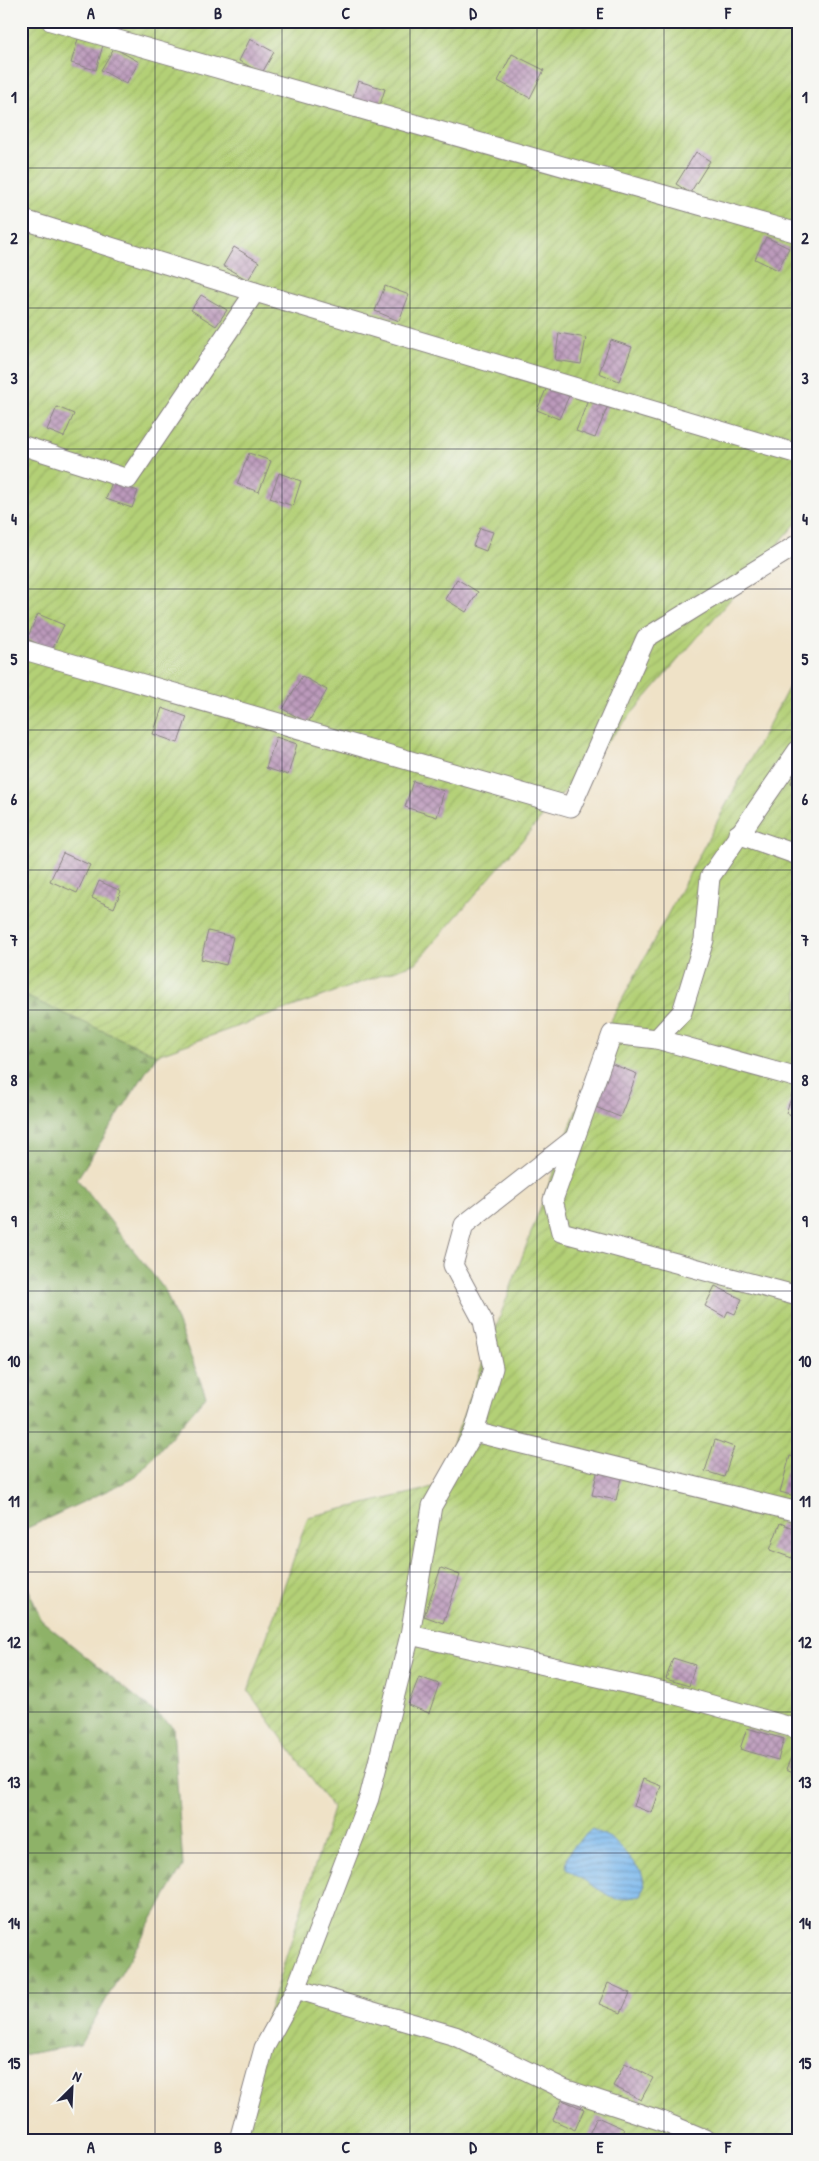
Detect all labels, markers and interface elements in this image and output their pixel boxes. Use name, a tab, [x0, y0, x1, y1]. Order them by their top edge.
text: A	[87, 2, 95, 24]
text: B	[214, 2, 222, 24]
text: C	[342, 2, 351, 24]
text: D	[469, 2, 477, 24]
text: E	[596, 2, 604, 24]
text: F	[724, 2, 732, 24]
text: 1	[11, 86, 17, 108]
text: 1	[802, 86, 808, 108]
text: 2	[10, 227, 18, 249]
text: 2	[801, 227, 809, 249]
text: 3	[10, 367, 18, 389]
text: 3	[801, 367, 809, 389]
text: 4	[11, 508, 17, 530]
text: 4	[802, 508, 808, 530]
text: 5	[11, 648, 18, 670]
text: 5	[802, 648, 809, 670]
text: 6	[11, 788, 18, 810]
text: 6	[802, 788, 809, 810]
text: 7	[9, 929, 18, 951]
text: 7	[800, 929, 809, 951]
text: 8	[11, 1069, 18, 1091]
text: 8	[802, 1069, 809, 1091]
text: 9	[11, 1210, 17, 1232]
text: 9	[802, 1210, 808, 1232]
text: 10	[8, 1350, 20, 1372]
text: 10	[799, 1350, 811, 1372]
text: 11	[8, 1490, 20, 1512]
text: 11	[799, 1490, 811, 1512]
text: 12	[7, 1631, 21, 1653]
text: 12	[798, 1631, 812, 1653]
text: 13	[8, 1771, 20, 1793]
text: 13	[799, 1771, 811, 1793]
text: 14	[8, 1912, 20, 1934]
text: 14	[799, 1912, 811, 1934]
text: 15	[8, 2052, 21, 2074]
text: 15	[799, 2052, 812, 2074]
north arrow	[48, 2064, 98, 2114]
text: N	[70, 2065, 85, 2086]
text: A	[87, 2136, 95, 2158]
text: B	[214, 2136, 222, 2158]
text: C	[342, 2136, 351, 2158]
text: D	[469, 2136, 477, 2158]
text: E	[596, 2136, 604, 2158]
text: F	[724, 2136, 732, 2158]

